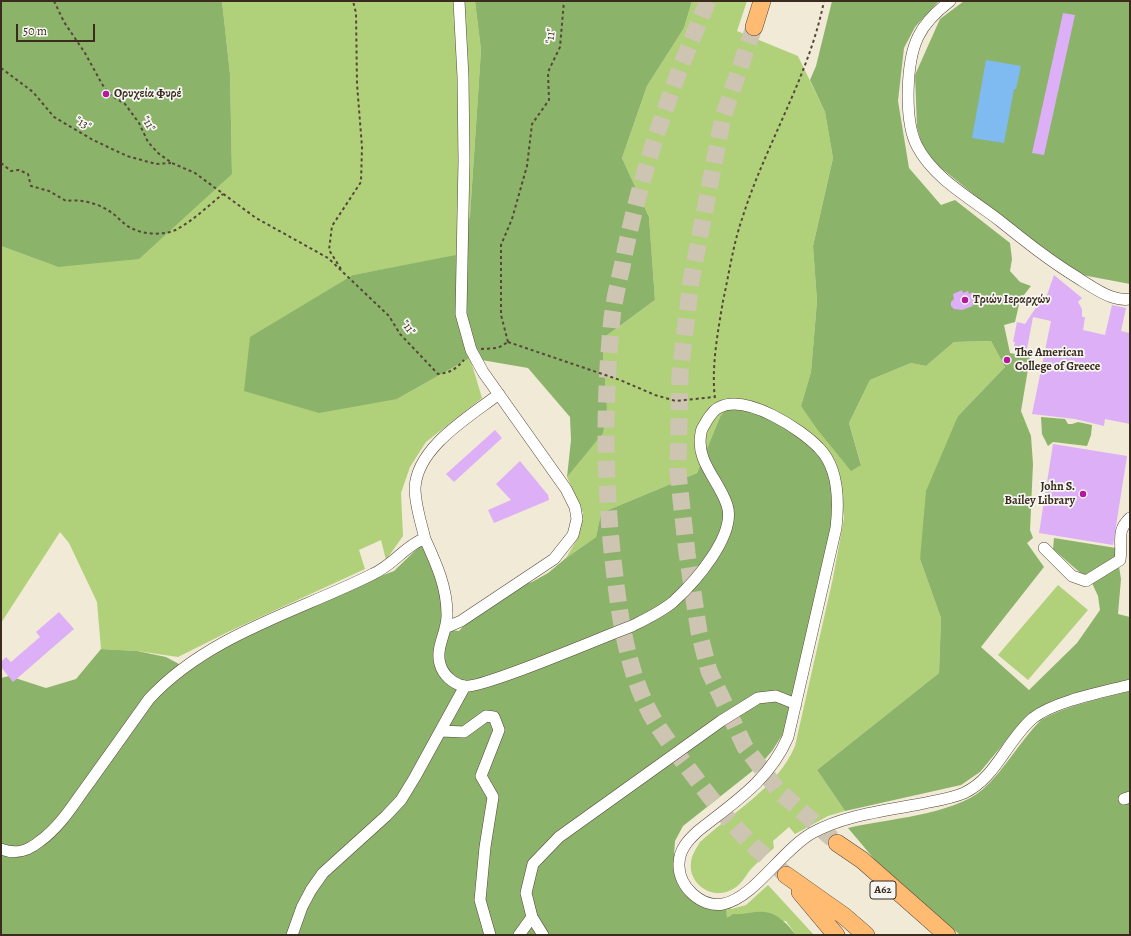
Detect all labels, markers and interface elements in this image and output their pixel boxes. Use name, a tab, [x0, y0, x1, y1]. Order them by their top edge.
scale bar	[18, 16, 97, 42]
text: 50 m	[23, 23, 47, 39]
street label: "11"	[543, 27, 559, 45]
place label: Ορυχεία Φυρέ	[114, 87, 182, 101]
marker: Ορυχεία Φυρέ	[101, 89, 111, 99]
street label: "13"	[72, 114, 94, 134]
street label: "11"	[138, 114, 158, 134]
place label: Τριών Ιεραρχών	[973, 293, 1050, 307]
marker: Τριών Ιεραρχών	[960, 295, 970, 305]
street label: "11"	[398, 318, 418, 338]
place label: The American College of Greece	[1015, 346, 1100, 374]
marker: The American College of Greece	[1002, 355, 1012, 365]
place label: John S. Bailey Library	[1005, 480, 1075, 508]
marker: John S. Bailey Library	[1078, 489, 1088, 499]
road number: Α62	[870, 881, 896, 899]

